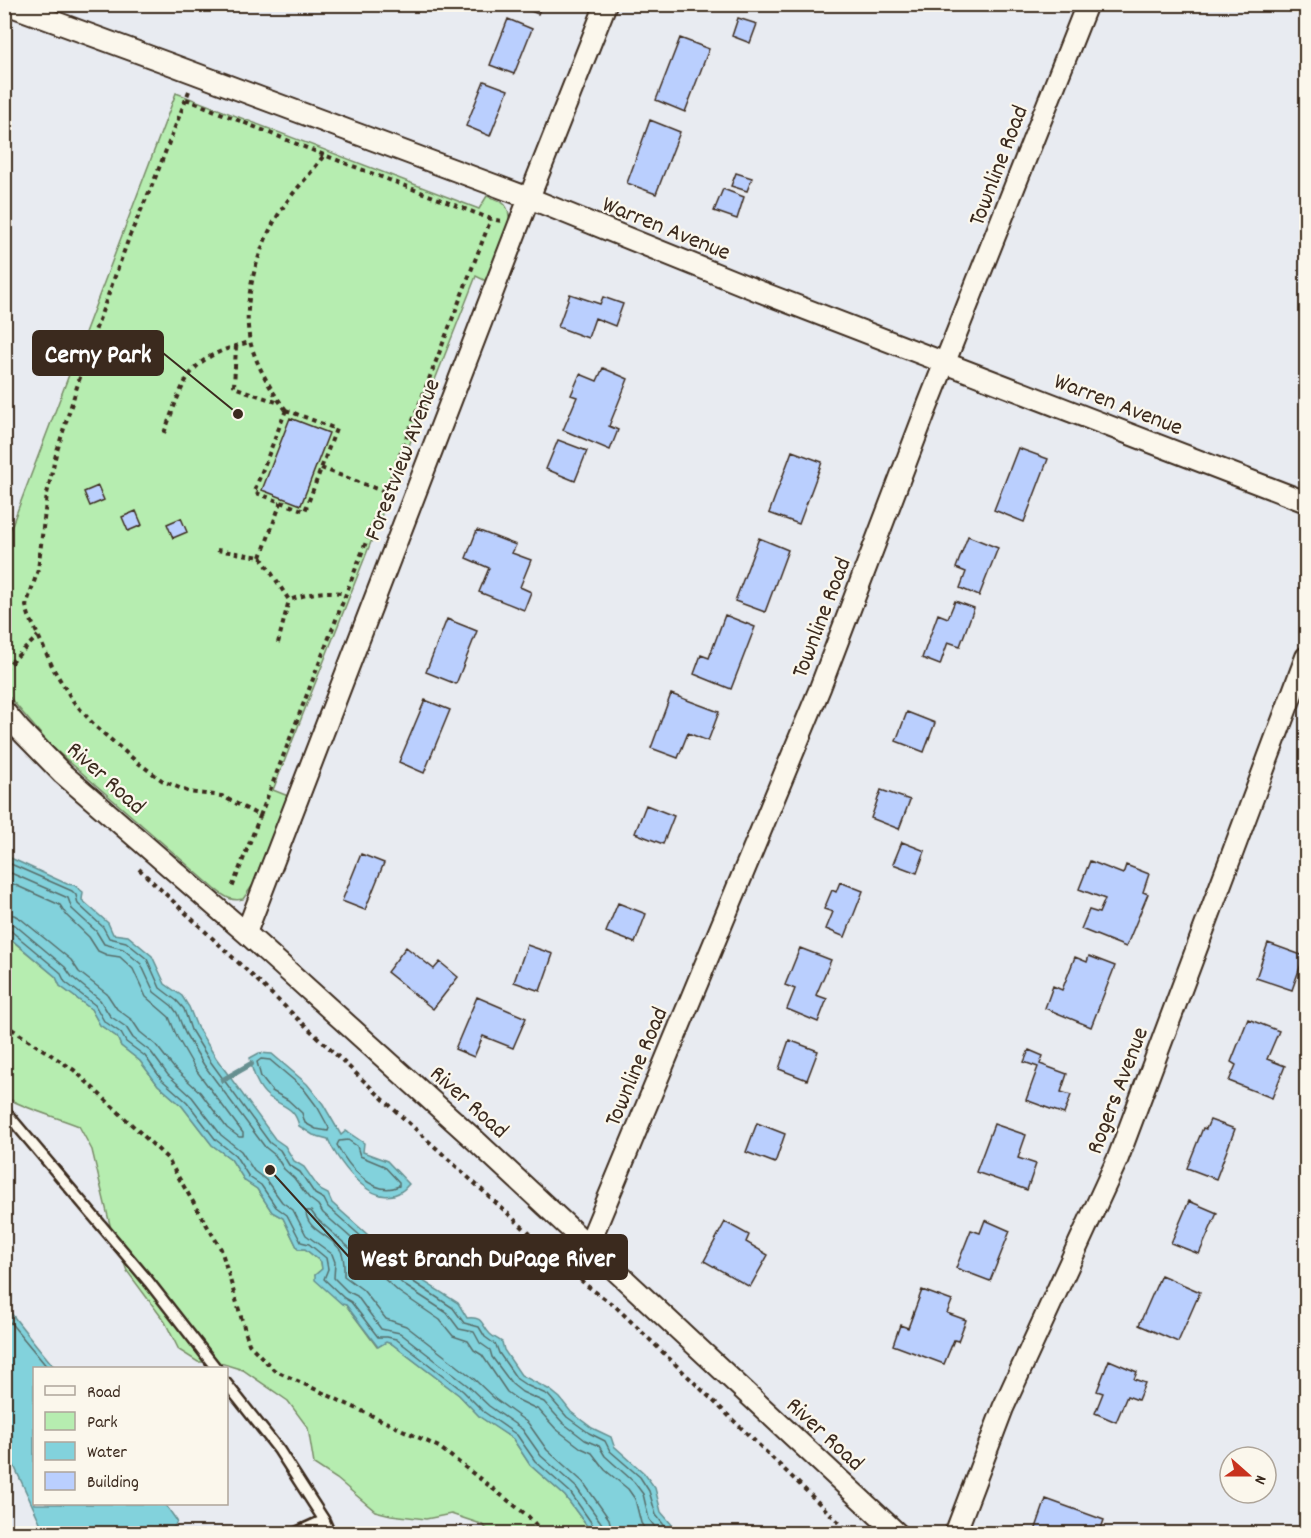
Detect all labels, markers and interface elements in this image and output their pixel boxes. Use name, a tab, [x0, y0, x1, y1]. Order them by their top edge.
street label: Townline Road	[961, 101, 1038, 231]
street label: Warren Avenue	[597, 189, 735, 271]
callout: Cerny Park	[33, 331, 163, 375]
text: Cerny Park	[45, 338, 152, 375]
street label: Warren Avenue	[1049, 366, 1187, 446]
street label: Forestview Avenue	[357, 374, 450, 546]
street label: Townline Road	[784, 553, 861, 683]
street label: River Road	[58, 734, 152, 824]
street label: Townline Road	[597, 1002, 678, 1132]
street label: Rogers Avenue	[1079, 1023, 1159, 1160]
street label: River Road	[421, 1058, 515, 1148]
callout: West Branch DuPage River	[349, 1235, 627, 1279]
text: West Branch DuPage River	[361, 1242, 615, 1279]
legend	[33, 1367, 228, 1505]
text: Road	[87, 1381, 121, 1406]
street label: River Road	[777, 1390, 871, 1480]
text: Park	[87, 1411, 118, 1436]
text: Water	[87, 1441, 127, 1466]
north arrow	[1218, 1445, 1278, 1505]
text: Building	[87, 1471, 139, 1496]
text: N	[1247, 1472, 1272, 1487]

